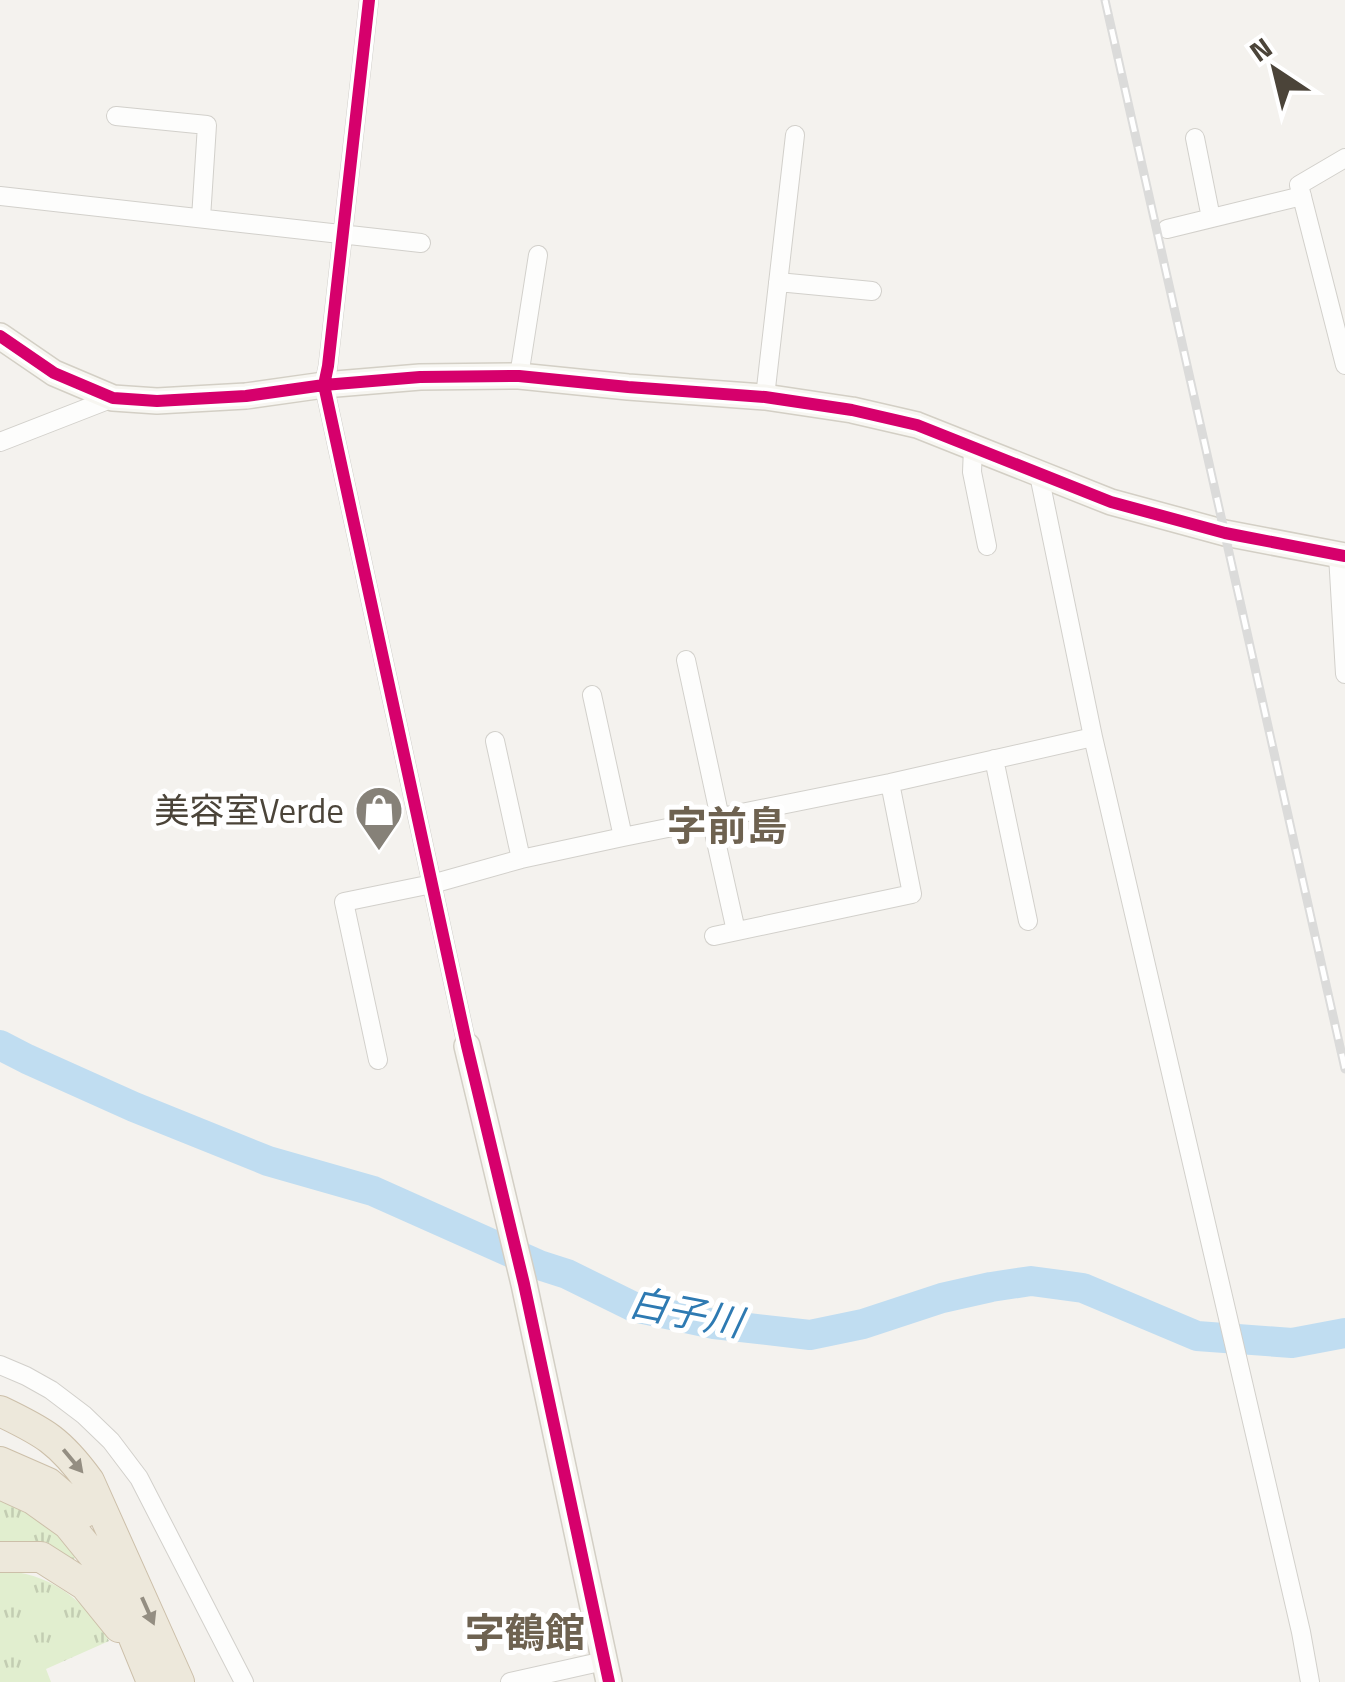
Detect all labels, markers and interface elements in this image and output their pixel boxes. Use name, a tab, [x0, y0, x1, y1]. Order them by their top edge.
north arrow	[1225, 20, 1325, 120]
text: N	[1240, 26, 1281, 72]
place label: 美容室Verde	[154, 783, 344, 837]
shop icon: 美容室Verde	[353, 784, 405, 852]
district label: 字前島	[667, 795, 787, 856]
water label: 白子川	[625, 1273, 751, 1352]
one-way arrow	[62, 1449, 83, 1474]
one-way arrow	[140, 1596, 156, 1626]
district label: 字鶴館	[465, 1602, 585, 1663]

